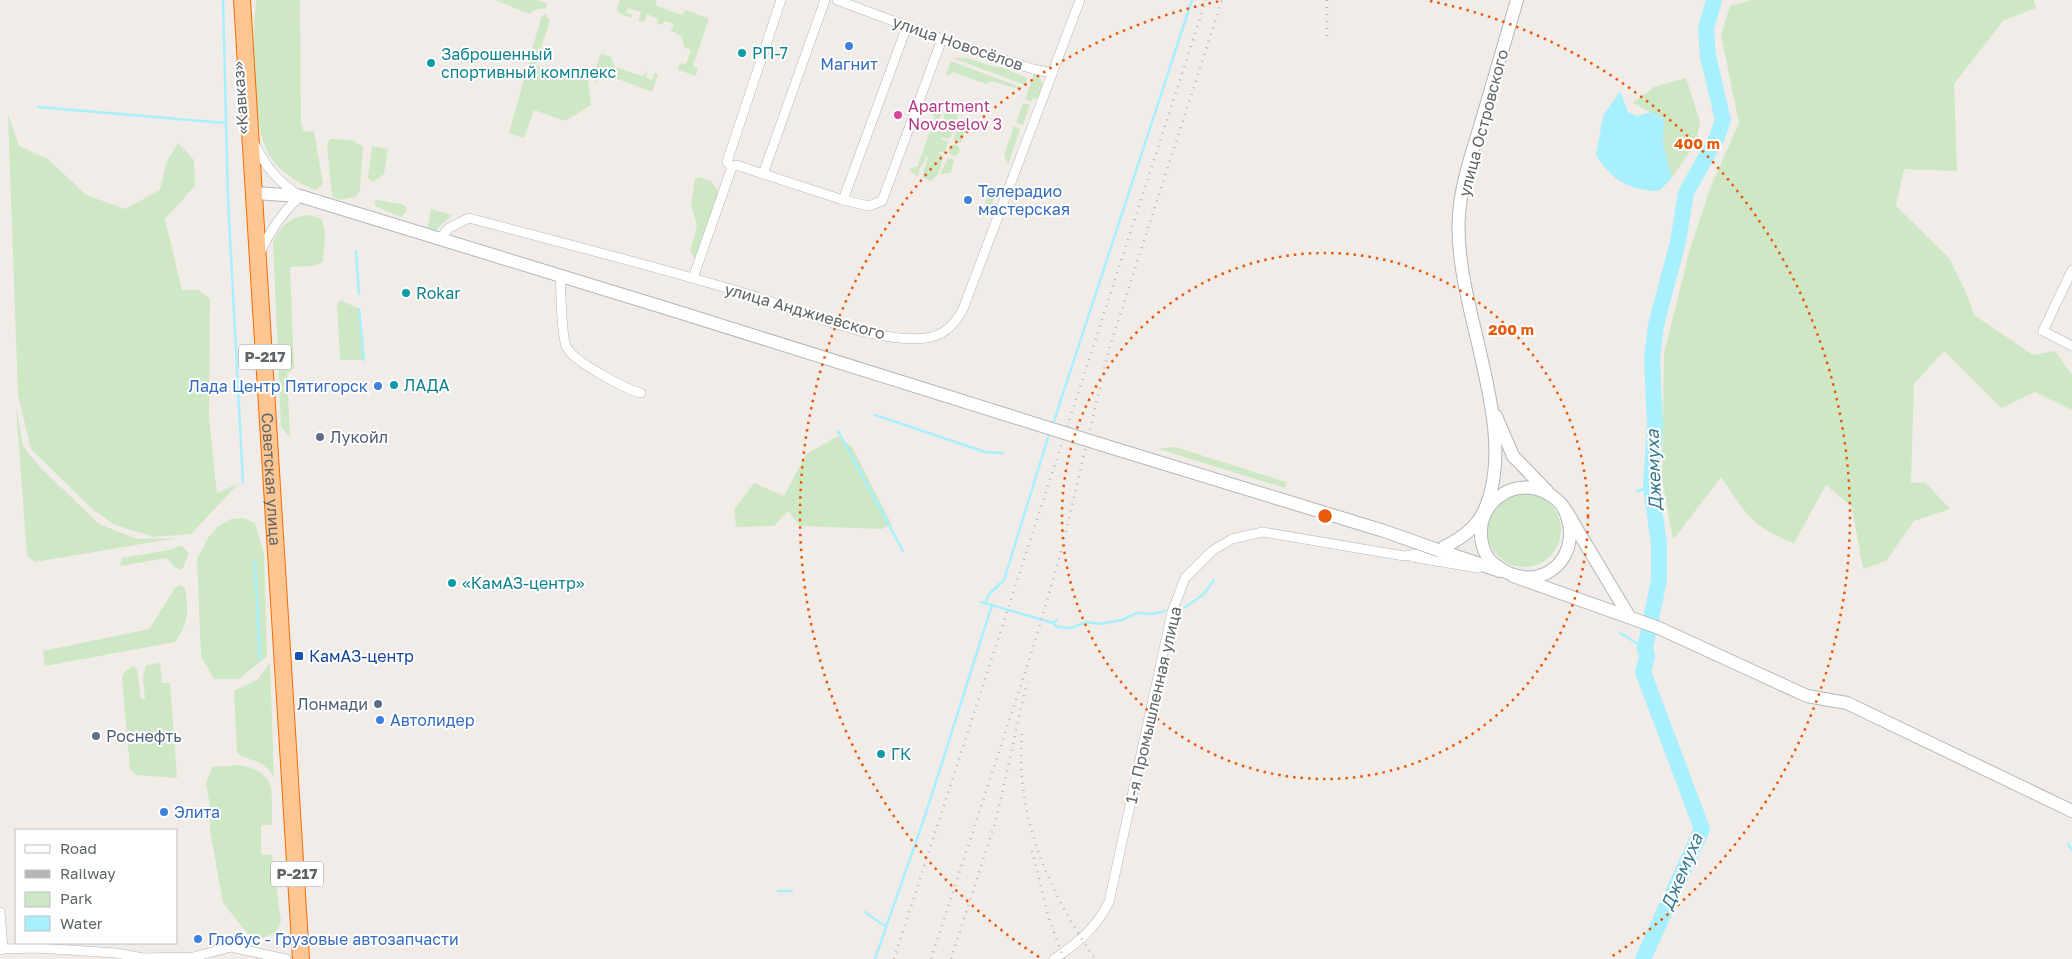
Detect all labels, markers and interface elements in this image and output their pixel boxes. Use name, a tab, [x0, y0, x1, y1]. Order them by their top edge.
street label: улица Новосёлов	[890, 11, 1026, 75]
marker: Магнит	[843, 40, 855, 52]
place label: РП-7	[752, 43, 788, 63]
place label: Заброшенный спортивный комплекс	[441, 44, 617, 82]
marker: РП-7	[736, 47, 748, 59]
street label: улица Островского	[1454, 47, 1512, 199]
place label: Магнит	[820, 54, 878, 74]
marker: Заброшенный спортивный комплекс	[425, 57, 437, 69]
street label: «Кавказ»	[227, 61, 253, 135]
place label: Apartment Novoselov 3	[908, 96, 1002, 134]
marker: Apartment Novoselov 3	[892, 109, 904, 121]
text: 400 m	[1674, 134, 1720, 152]
place label: Телерадио мастерская	[978, 181, 1070, 219]
marker: Телерадио мастерская	[962, 194, 974, 206]
street label: улица Анджиевского	[722, 278, 888, 344]
place label: Rokar	[416, 283, 460, 303]
marker: Rokar	[400, 287, 412, 299]
text: 200 m	[1488, 320, 1534, 338]
road number: Р-217	[239, 344, 291, 370]
place label: ЛАДА	[404, 375, 450, 395]
place label: Лада Центр Пятигорск	[189, 376, 368, 396]
marker: ЛАДА	[388, 379, 400, 391]
marker: Лада Центр Пятигорск	[372, 380, 384, 392]
street label: Советская улица	[257, 412, 286, 546]
place label: Лукойл	[330, 427, 388, 447]
water label: Джемуха	[1641, 428, 1665, 512]
marker: Лукойл	[314, 431, 326, 443]
centre of rings	[1316, 507, 1334, 525]
place label: «КамАЗ-центр»	[462, 573, 585, 593]
marker: «КамАЗ-центр»	[446, 577, 458, 589]
street label: 1-я Промышленная улица	[1121, 604, 1185, 806]
place label: КамАЗ-центр	[309, 646, 414, 666]
marker: КамАЗ-центр	[293, 650, 305, 662]
place label: Лонмади	[297, 694, 368, 714]
marker: Лонмади	[372, 698, 384, 710]
place label: Автолидер	[390, 710, 475, 730]
marker: Автолидер	[374, 714, 386, 726]
place label: Роснефть	[106, 726, 182, 746]
marker: Роснефть	[90, 730, 102, 742]
place label: ГК	[891, 744, 911, 764]
marker: ГК	[875, 748, 887, 760]
place label: Элита	[174, 802, 220, 822]
marker: Элита	[158, 806, 170, 818]
legend	[15, 829, 178, 944]
water label: Джемуха	[1655, 829, 1707, 914]
text: Road	[60, 839, 97, 857]
road number: Р-217	[271, 862, 323, 886]
text: Railway	[60, 864, 116, 882]
text: Park	[60, 889, 93, 907]
text: Water	[60, 914, 103, 932]
place label: Глобус - Грузовые автозапчасти	[208, 929, 459, 949]
marker: Глобус - Грузовые автозапчасти	[192, 933, 204, 945]

